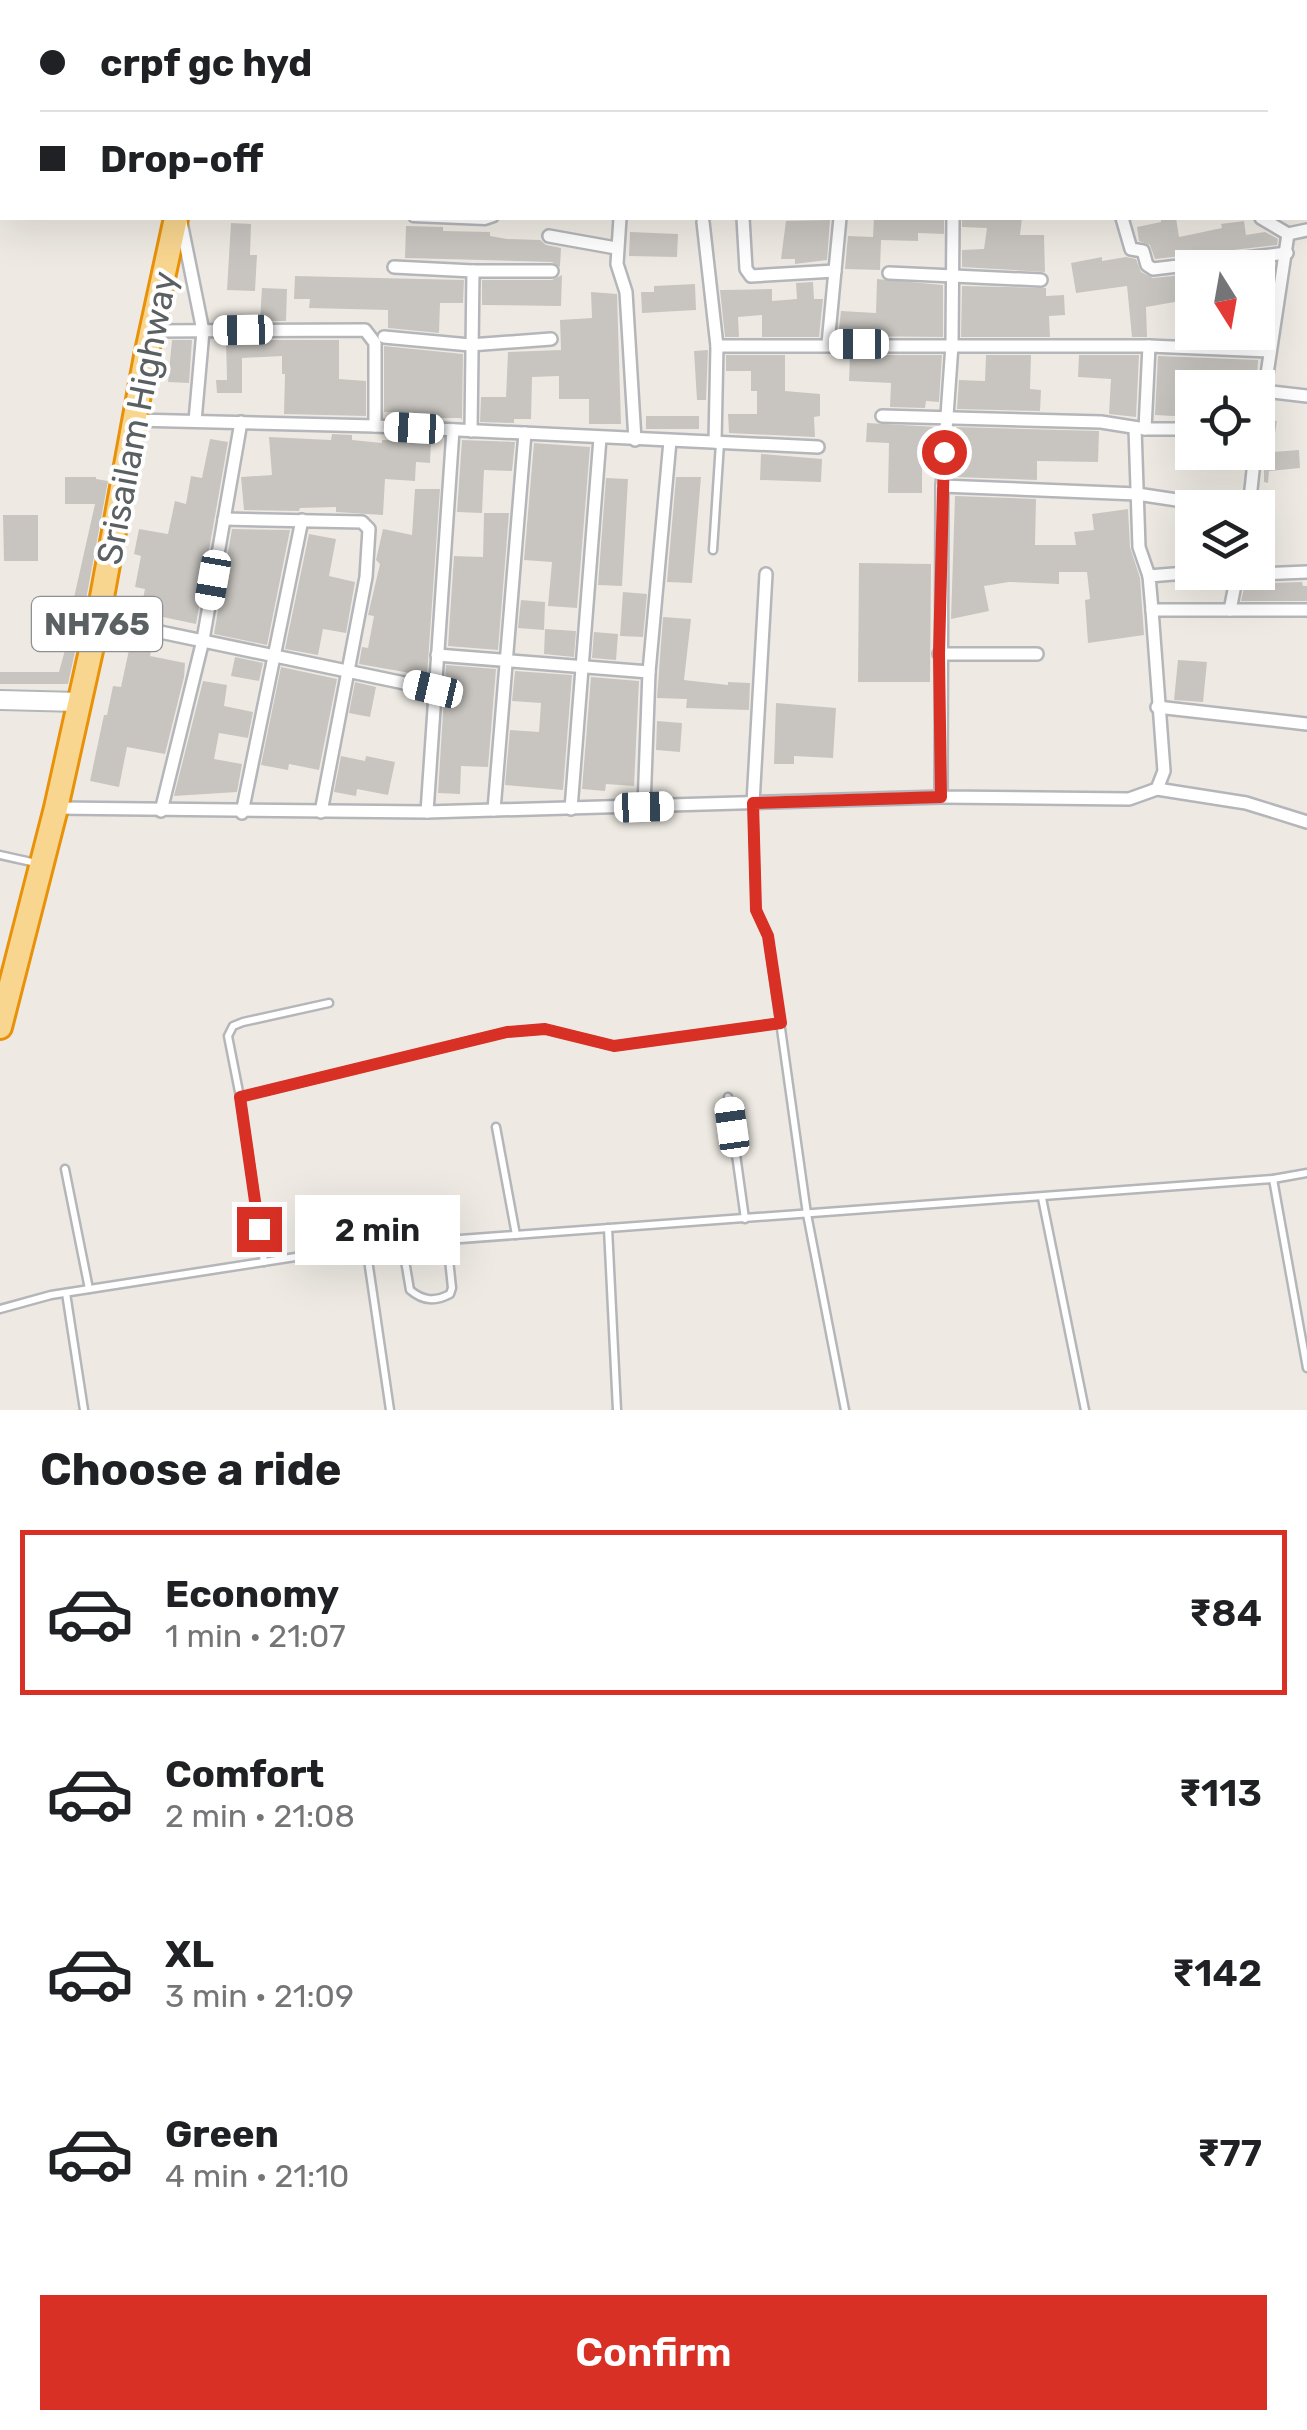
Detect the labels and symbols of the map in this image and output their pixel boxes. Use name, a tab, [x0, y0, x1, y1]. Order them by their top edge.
north arrow	[1175, 250, 1275, 350]
street label: Srisailam Highway	[88, 268, 186, 568]
car	[213, 314, 273, 346]
car	[829, 329, 889, 359]
car	[383, 411, 445, 445]
route start	[922, 430, 967, 475]
car	[193, 548, 233, 612]
road number: NH765	[32, 597, 162, 651]
car	[400, 668, 466, 710]
car	[613, 791, 675, 823]
car	[713, 1095, 751, 1159]
callout: 2 min	[294, 1194, 459, 1264]
route end	[237, 1207, 282, 1252]

